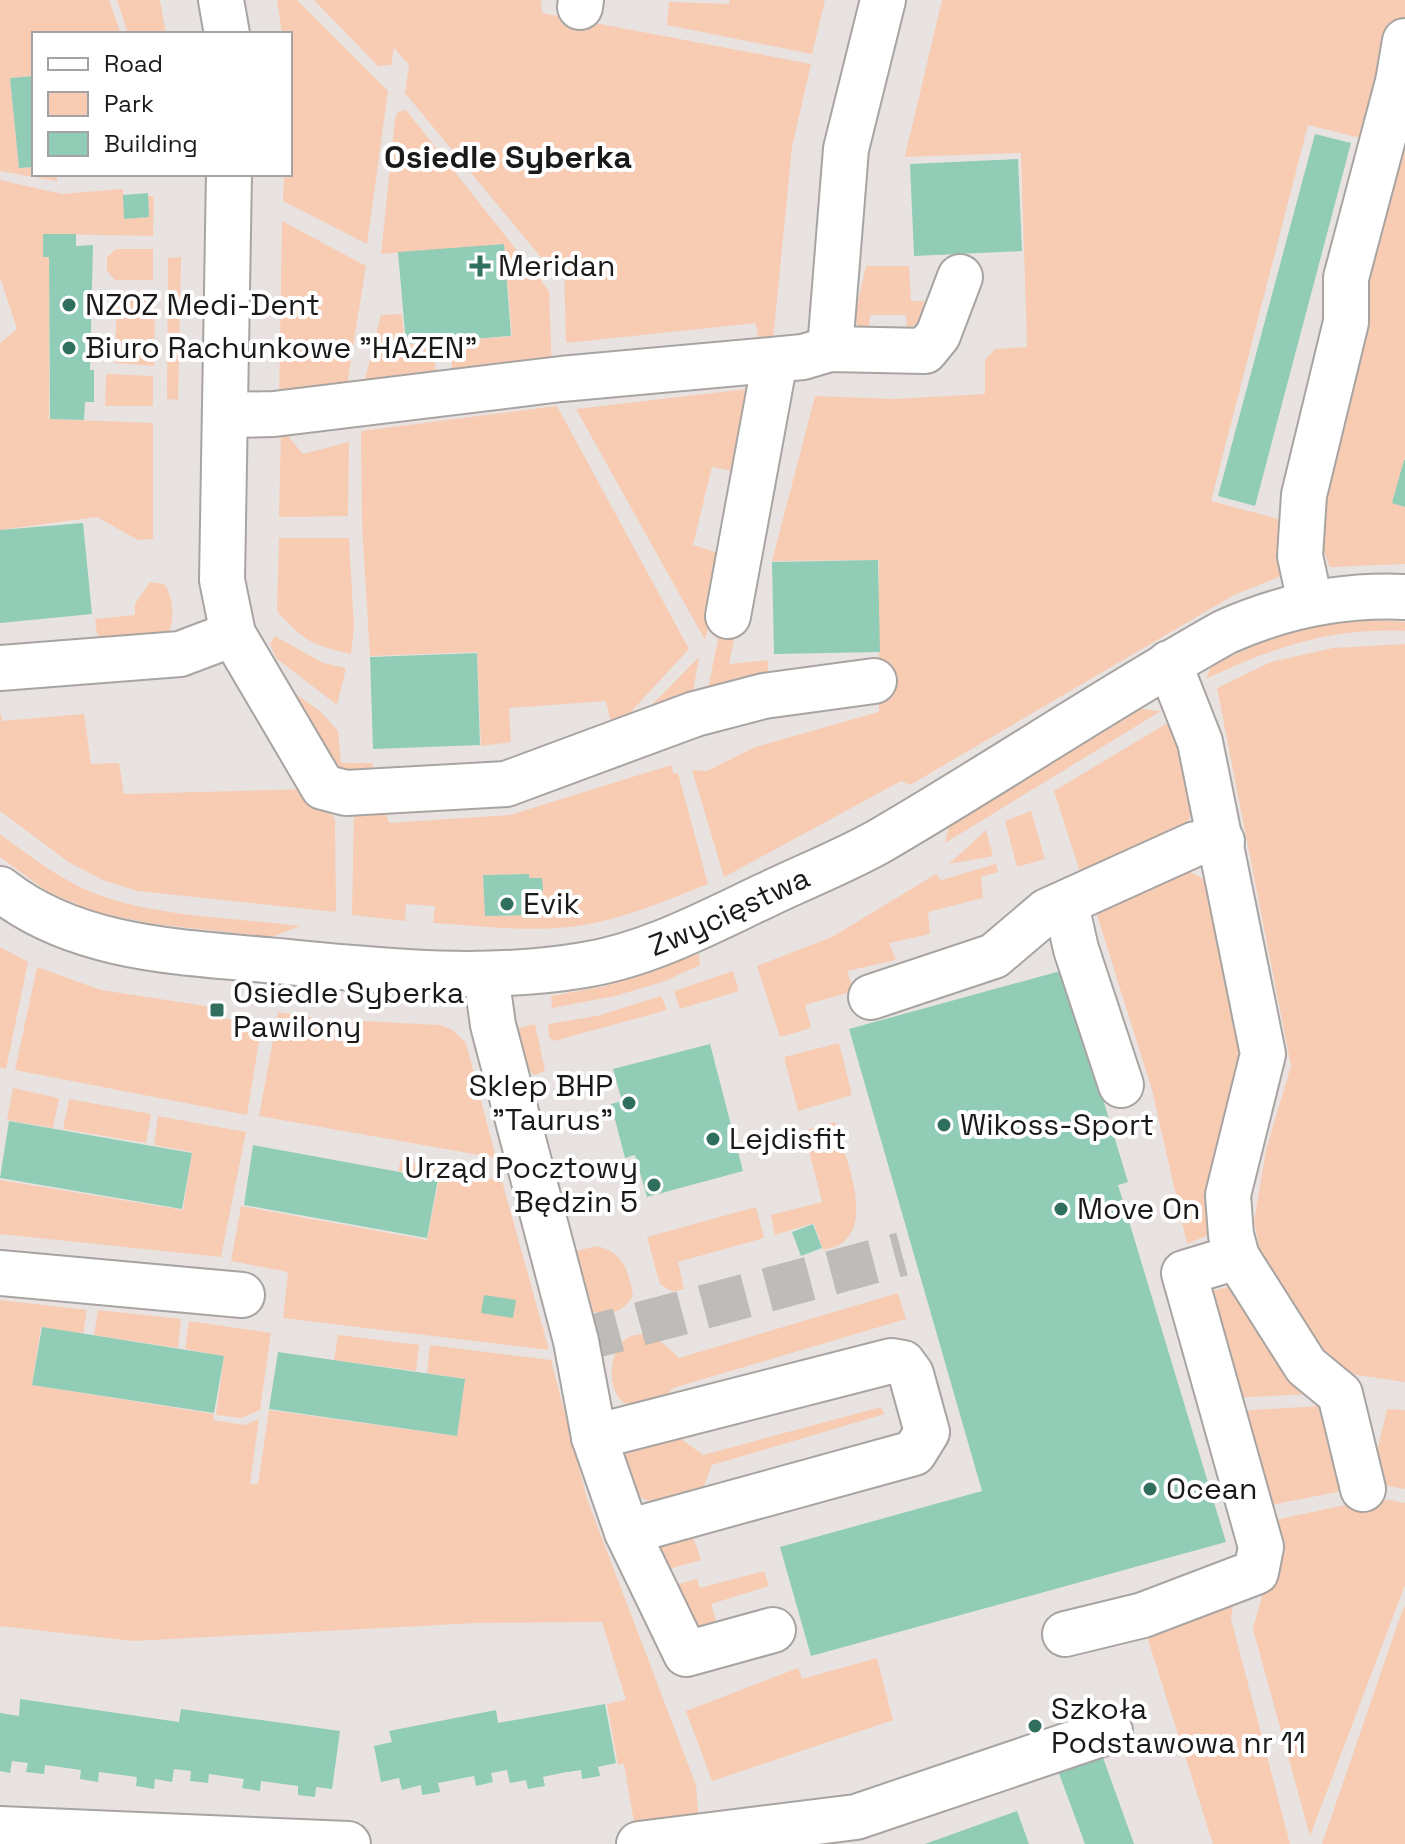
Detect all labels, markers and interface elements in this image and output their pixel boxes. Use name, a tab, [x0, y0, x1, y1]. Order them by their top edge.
legend	[32, 32, 292, 176]
text: Road	[104, 48, 163, 79]
text: Park	[104, 88, 154, 119]
text: Building	[104, 128, 198, 159]
district label: Osiedle Syberka	[384, 137, 632, 177]
place label: Meridan	[498, 246, 615, 285]
marker: Meridan	[469, 255, 491, 277]
place label: NZOZ Medi-Dent	[85, 285, 320, 324]
marker: NZOZ Medi-Dent	[60, 296, 78, 314]
place label: Biuro Rachunkowe "HAZEN"	[85, 328, 477, 367]
marker: Biuro Rachunkowe "HAZEN"	[60, 339, 78, 357]
street label: Zwycięstwa	[643, 858, 816, 965]
place label: Evik	[523, 884, 580, 923]
marker: Evik	[498, 895, 516, 913]
place label: Osiedle Syberka Pawilony	[233, 973, 464, 1046]
marker: Osiedle Syberka Pawilony	[208, 1001, 226, 1019]
place label: Sklep BHP "Taurus"	[469, 1066, 613, 1139]
marker: Sklep BHP "Taurus"	[620, 1094, 638, 1112]
place label: Wikoss-Sport	[960, 1105, 1154, 1144]
marker: Wikoss-Sport	[935, 1116, 953, 1134]
place label: Lejdisfit	[729, 1119, 846, 1158]
marker: Lejdisfit	[704, 1130, 722, 1148]
place label: Urząd Pocztowy Będzin 5	[404, 1148, 638, 1221]
marker: Urząd Pocztowy Będzin 5	[645, 1176, 663, 1194]
place label: Move On	[1077, 1189, 1200, 1228]
marker: Move On	[1052, 1200, 1070, 1218]
place label: Ocean	[1166, 1469, 1257, 1508]
marker: Ocean	[1141, 1480, 1159, 1498]
place label: Szkoła Podstawowa nr 11	[1051, 1689, 1306, 1762]
marker: Szkoła Podstawowa nr 11	[1026, 1717, 1044, 1735]

